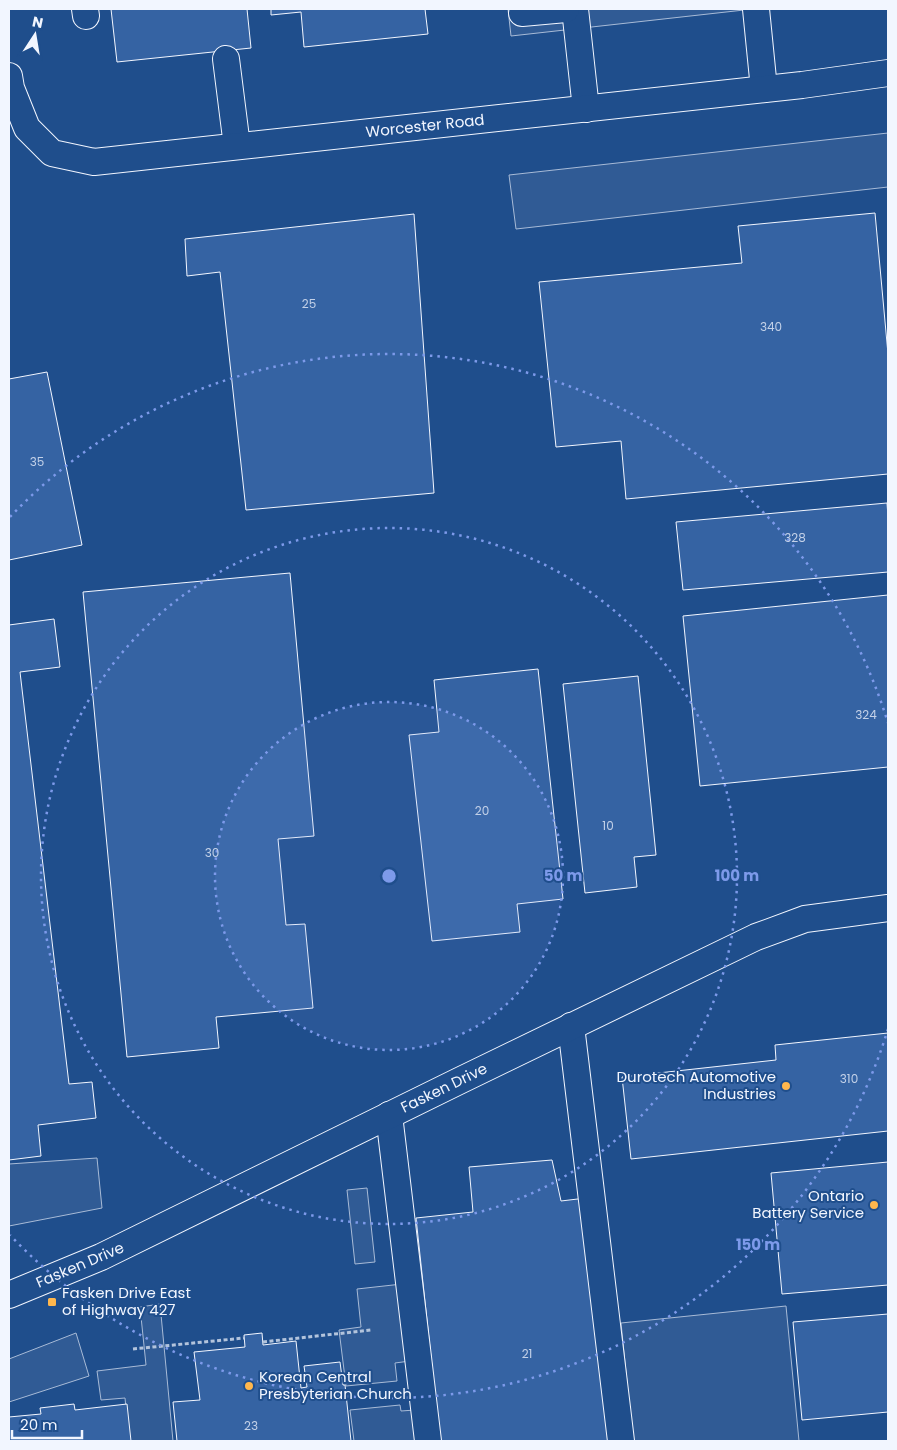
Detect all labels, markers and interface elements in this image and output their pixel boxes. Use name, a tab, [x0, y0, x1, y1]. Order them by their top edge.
north arrow	[10, 10, 60, 60]
text: N	[30, 11, 45, 33]
street label: Worcester Road	[364, 109, 485, 142]
house number: 25	[302, 295, 316, 312]
house number: 340	[760, 318, 782, 335]
house number: 35	[30, 453, 44, 470]
house number: 328	[784, 529, 806, 546]
house number: 324	[855, 706, 877, 723]
house number: 20	[475, 802, 489, 819]
house number: 10	[602, 817, 614, 834]
house number: 30	[205, 844, 219, 861]
text: 50 m	[544, 865, 582, 886]
text: 100 m	[715, 865, 759, 886]
centre of rings	[380, 867, 398, 885]
street label: Fasken Drive	[397, 1058, 491, 1118]
place label: Durotech Automotive Industries	[616, 1066, 776, 1104]
house number: 310	[840, 1070, 858, 1087]
marker: Durotech Automotive Industries	[780, 1080, 792, 1092]
place label: Ontario Battery Service	[752, 1185, 864, 1223]
marker: Ontario Battery Service	[868, 1199, 880, 1211]
text: 150 m	[736, 1234, 780, 1255]
street label: Fasken Drive	[33, 1237, 127, 1293]
place label: Fasken Drive East of Highway 427	[62, 1282, 191, 1320]
marker: Fasken Drive East of Highway 427	[46, 1296, 58, 1308]
house number: 21	[522, 1345, 532, 1362]
place label: Korean Central Presbyterian Church	[259, 1366, 412, 1404]
marker: Korean Central Presbyterian Church	[243, 1380, 255, 1392]
scale bar	[12, 1408, 82, 1440]
text: 20 m	[20, 1414, 58, 1435]
house number: 23	[244, 1417, 258, 1434]

